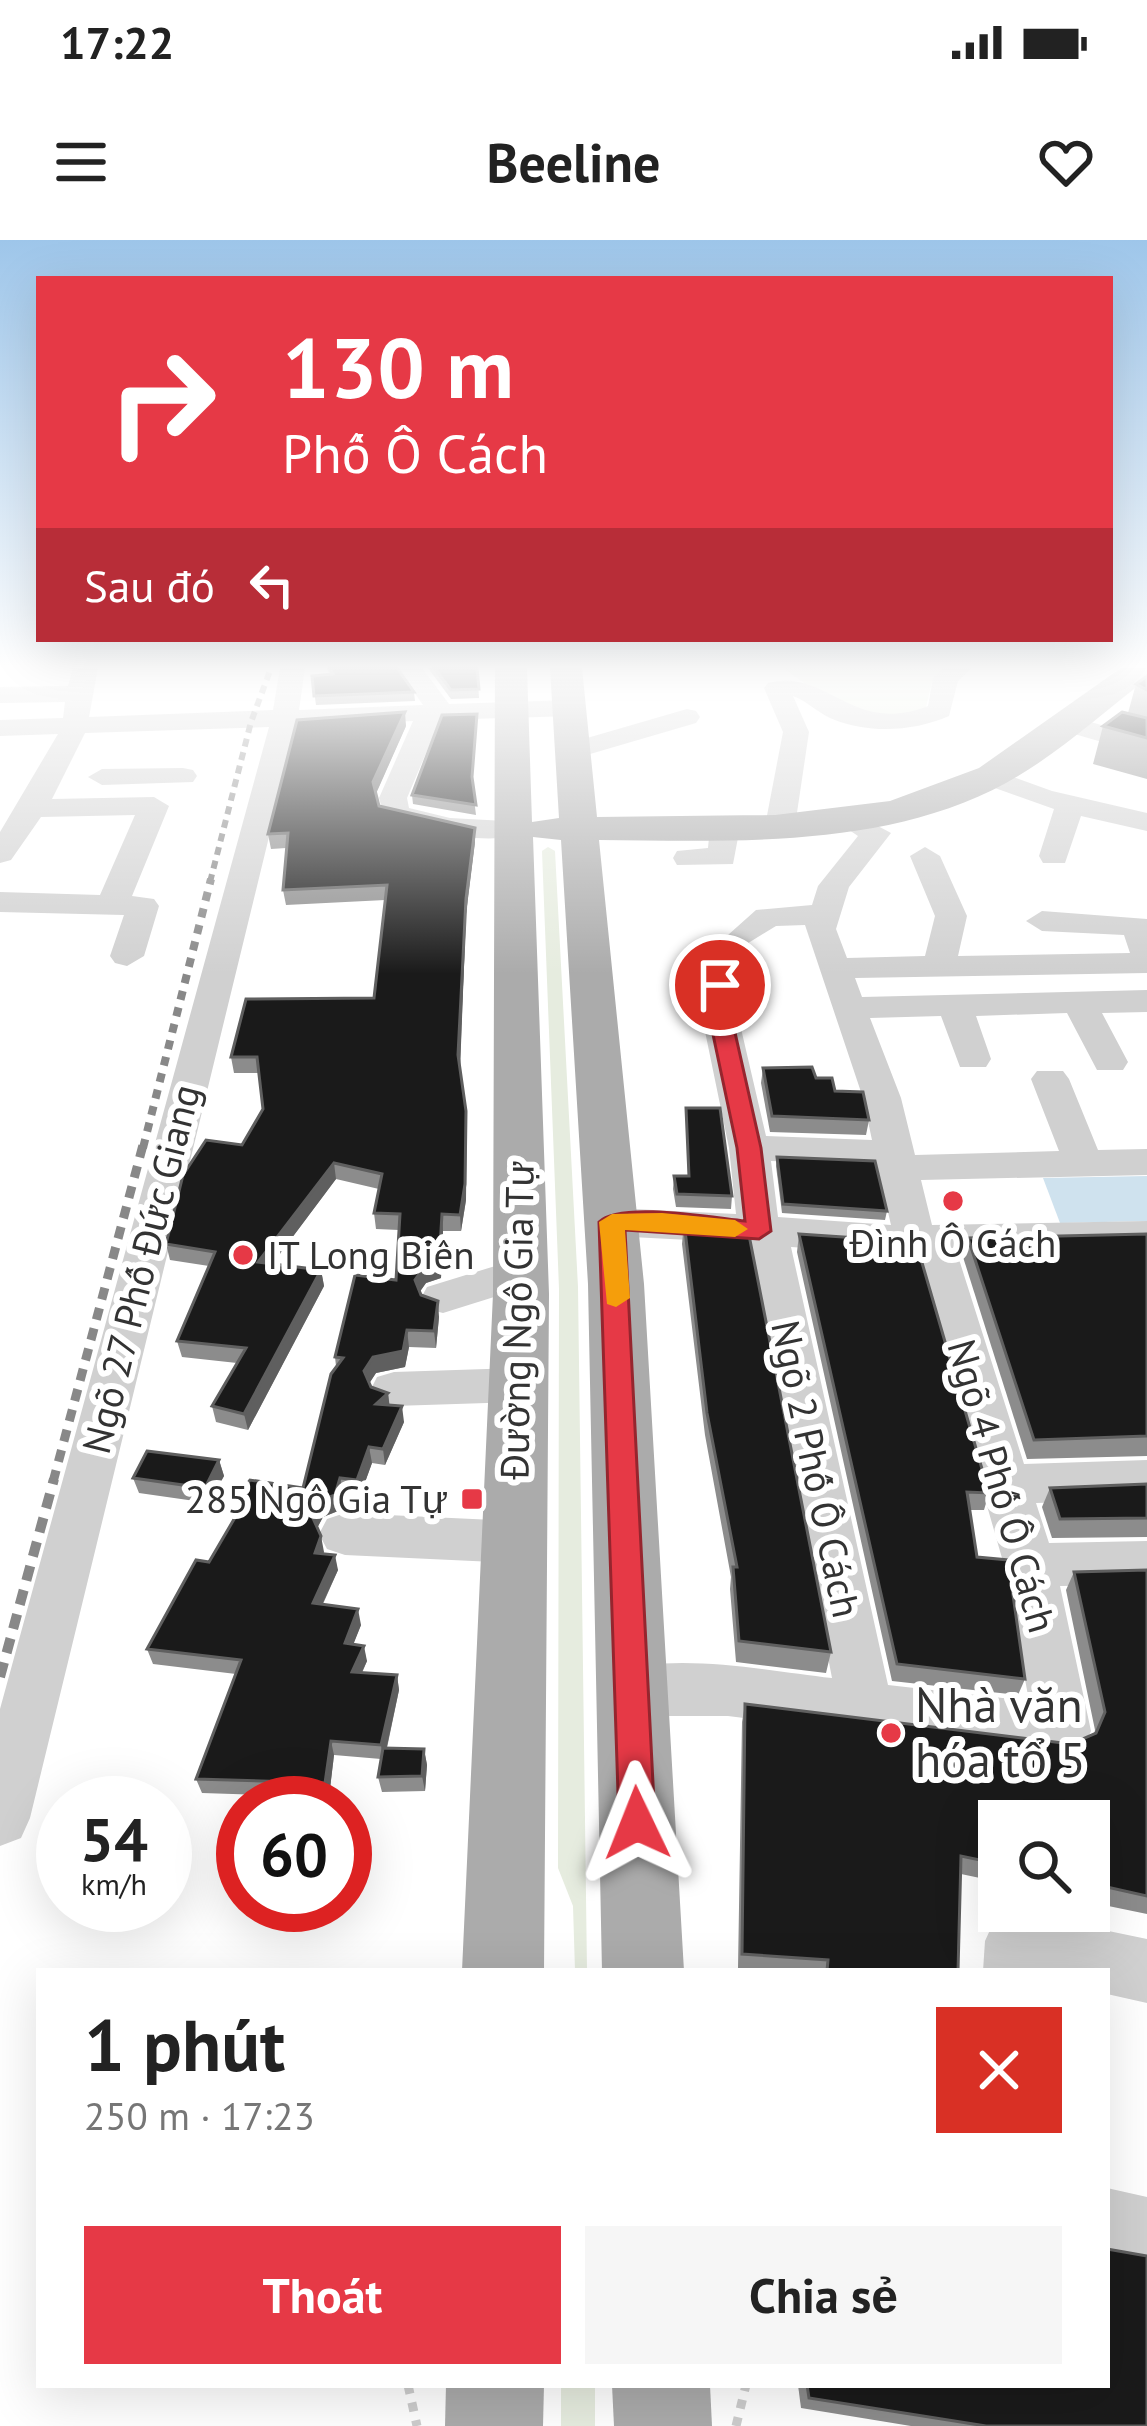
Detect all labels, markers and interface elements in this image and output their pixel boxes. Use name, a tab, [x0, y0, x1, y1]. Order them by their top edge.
text: 17:22	[60, 13, 174, 71]
text: Beeline	[487, 127, 660, 197]
icon: menu	[48, 129, 114, 195]
icon: heart	[1033, 129, 1099, 195]
text: 130 m	[282, 312, 514, 421]
icon: right	[84, 324, 240, 480]
text: Phố Ô Cách	[282, 418, 548, 488]
icon: left	[239, 552, 305, 618]
text: Sau đó	[84, 556, 215, 614]
pin	[669, 934, 771, 1036]
icon: arrive	[687, 952, 753, 1018]
street label: Ngõ 27 Phố Đức Giang	[70, 1079, 211, 1459]
street label: Đường Ngô Gia Tự	[488, 1160, 545, 1481]
marker: Đình Ô Cách	[940, 1188, 966, 1214]
place label: Đình Ô Cách	[849, 1217, 1056, 1268]
place label: IT Long Biên	[267, 1229, 475, 1280]
marker: IT Long Biên	[230, 1242, 256, 1268]
street label: Ngõ 2 Phố Ô Cách	[760, 1316, 873, 1622]
street label: Ngõ 4 Phố Ô Cách	[936, 1334, 1069, 1638]
place label: 285 Ngô Gia Tự	[185, 1473, 448, 1524]
marker: 285 Ngô Gia Tự	[459, 1486, 485, 1512]
place label: Nhà văn hóa tổ 5	[915, 1673, 1086, 1790]
marker: Nhà văn hóa tổ 5	[878, 1720, 904, 1746]
position arrow	[574, 1760, 700, 1886]
speed limit sign: 60	[216, 1776, 372, 1932]
text: 54	[80, 1800, 148, 1878]
map controls	[978, 1800, 1110, 1932]
button: search	[978, 1800, 1110, 1932]
text: km/h	[81, 1864, 147, 1903]
text: 1 phút	[84, 1998, 285, 2091]
button: close	[936, 2007, 1062, 2133]
text: 250 m · 17:23	[84, 2090, 315, 2141]
button: Thoát	[84, 2226, 561, 2364]
button: Chia sẻ	[585, 2226, 1062, 2364]

